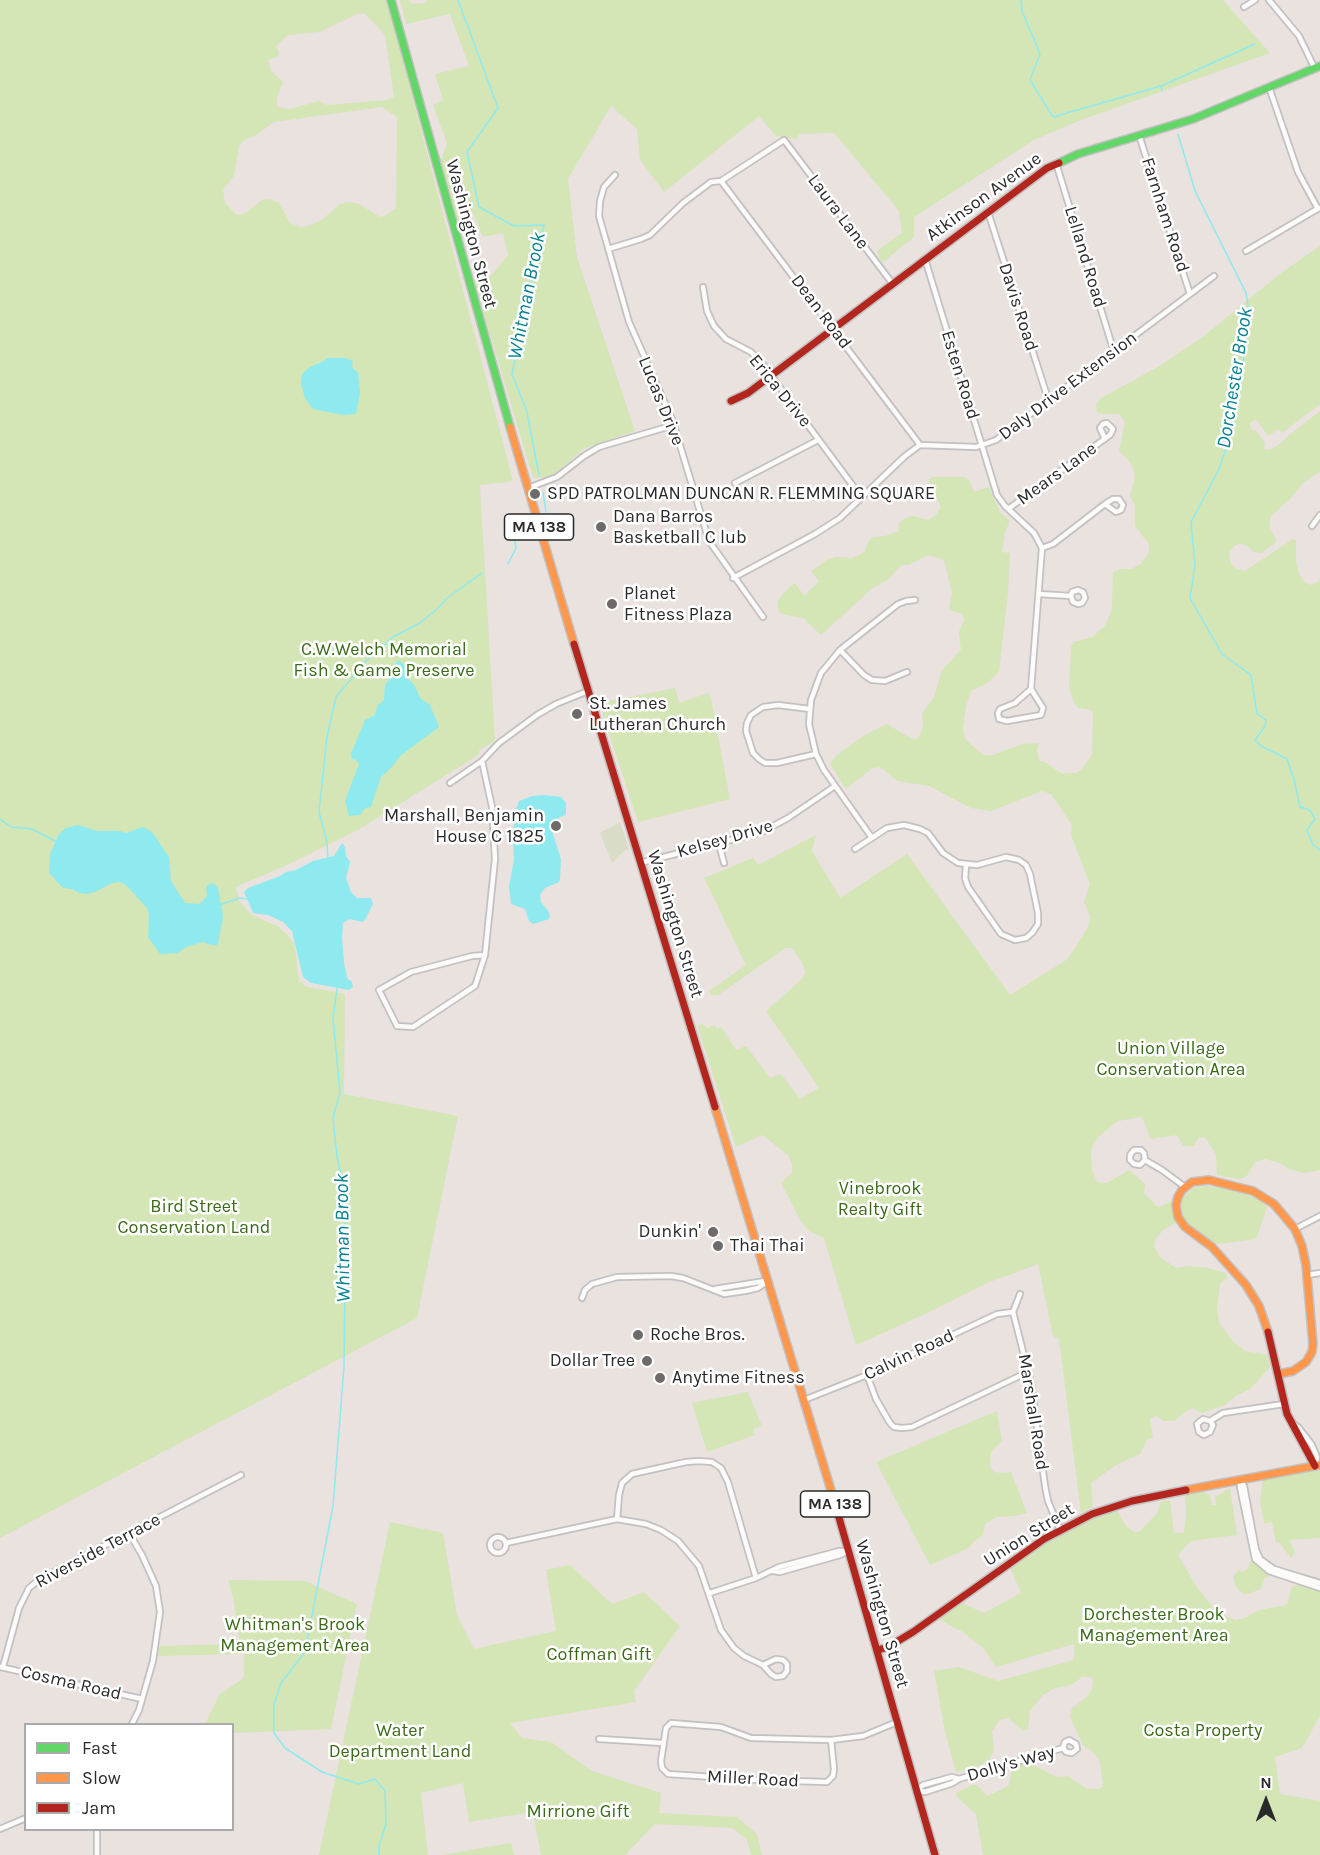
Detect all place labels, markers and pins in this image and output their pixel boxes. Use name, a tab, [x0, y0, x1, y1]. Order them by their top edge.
place label: SPD PATROLMAN DUNCAN R. FLEMMING SQUARE	[547, 483, 935, 505]
marker: SPD PATROLMAN DUNCAN R. FLEMMING SQUARE	[528, 487, 542, 501]
place label: Dana Barros Basketball C lub	[613, 506, 747, 548]
marker: Dana Barros Basketball C lub	[594, 520, 608, 534]
place label: Planet Fitness Plaza	[624, 583, 732, 626]
marker: Planet Fitness Plaza	[605, 597, 619, 611]
place label: St. James Lutheran Church	[589, 693, 726, 736]
marker: St. James Lutheran Church	[570, 707, 584, 721]
place label: Marshall, Benjamin House C 1825	[384, 805, 544, 848]
marker: Marshall, Benjamin House C 1825	[549, 819, 563, 833]
place label: Dunkin'	[639, 1221, 701, 1243]
marker: Dunkin'	[706, 1225, 720, 1239]
place label: Thai Thai	[730, 1235, 805, 1257]
marker: Thai Thai	[711, 1239, 725, 1253]
place label: Roche Bros.	[650, 1324, 745, 1346]
marker: Roche Bros.	[631, 1328, 645, 1342]
place label: Dollar Tree	[550, 1350, 635, 1372]
marker: Dollar Tree	[640, 1354, 654, 1368]
place label: Anytime Fitness	[672, 1367, 805, 1389]
marker: Anytime Fitness	[653, 1371, 667, 1385]

